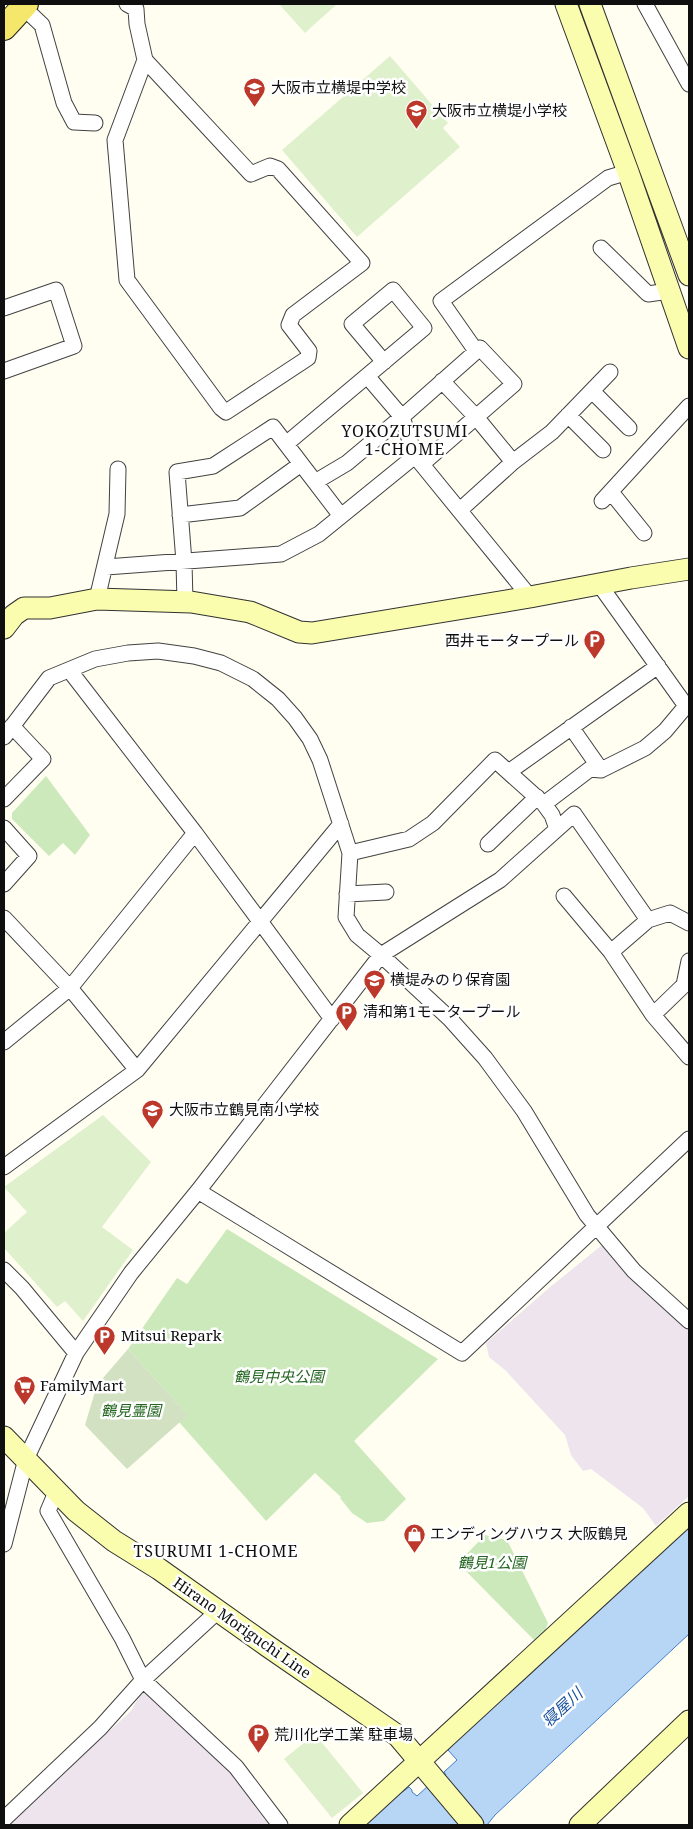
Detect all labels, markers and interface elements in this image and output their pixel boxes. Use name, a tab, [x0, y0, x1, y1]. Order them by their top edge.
school or university icon: 大阪市立横堤中学校	[243, 76, 267, 107]
place label: 大阪市立横堤中学校	[271, 77, 406, 97]
school or university icon: 大阪市立横堤小学校	[404, 99, 428, 130]
place label: 大阪市立横堤小学校	[432, 100, 567, 120]
district label: YOKOZUTSUMI 1-CHOME	[341, 420, 468, 460]
parking icon: 西井モータープール	[583, 629, 607, 660]
place label: 西井モータープール	[445, 630, 579, 650]
school or university icon: 横堤みのり保育園	[362, 968, 386, 999]
place label: 横堤みのり保育園	[390, 969, 510, 989]
parking icon: 清和第1モータープール	[335, 1000, 359, 1031]
place label: 清和第1モータープール	[363, 1001, 521, 1021]
school or university icon: 大阪市立鶴見南小学校	[141, 1098, 165, 1129]
place label: 大阪市立鶴見南小学校	[169, 1099, 319, 1119]
parking icon: Mitsui Repark	[93, 1324, 117, 1355]
place label: Mitsui Repark	[121, 1325, 222, 1345]
park label: 鶴見中央公園	[234, 1366, 326, 1386]
supermarket icon: FamilyMart	[12, 1374, 36, 1405]
place label: FamilyMart	[40, 1375, 124, 1395]
park label: 鶴見霊園	[101, 1400, 163, 1420]
shop icon: エンディングハウス 大阪鶴見	[402, 1522, 426, 1553]
place label: エンディングハウス 大阪鶴見	[430, 1523, 628, 1543]
district label: TSURUMI 1-CHOME	[133, 1540, 299, 1562]
park label: 鶴見1公園	[458, 1552, 528, 1572]
street label: Hirano Moriguchi Line	[170, 1572, 315, 1682]
water label: 寝屋川	[537, 1681, 589, 1731]
parking icon: 荒川化学工業 駐車場	[246, 1723, 270, 1754]
place label: 荒川化学工業 駐車場	[274, 1724, 413, 1744]

